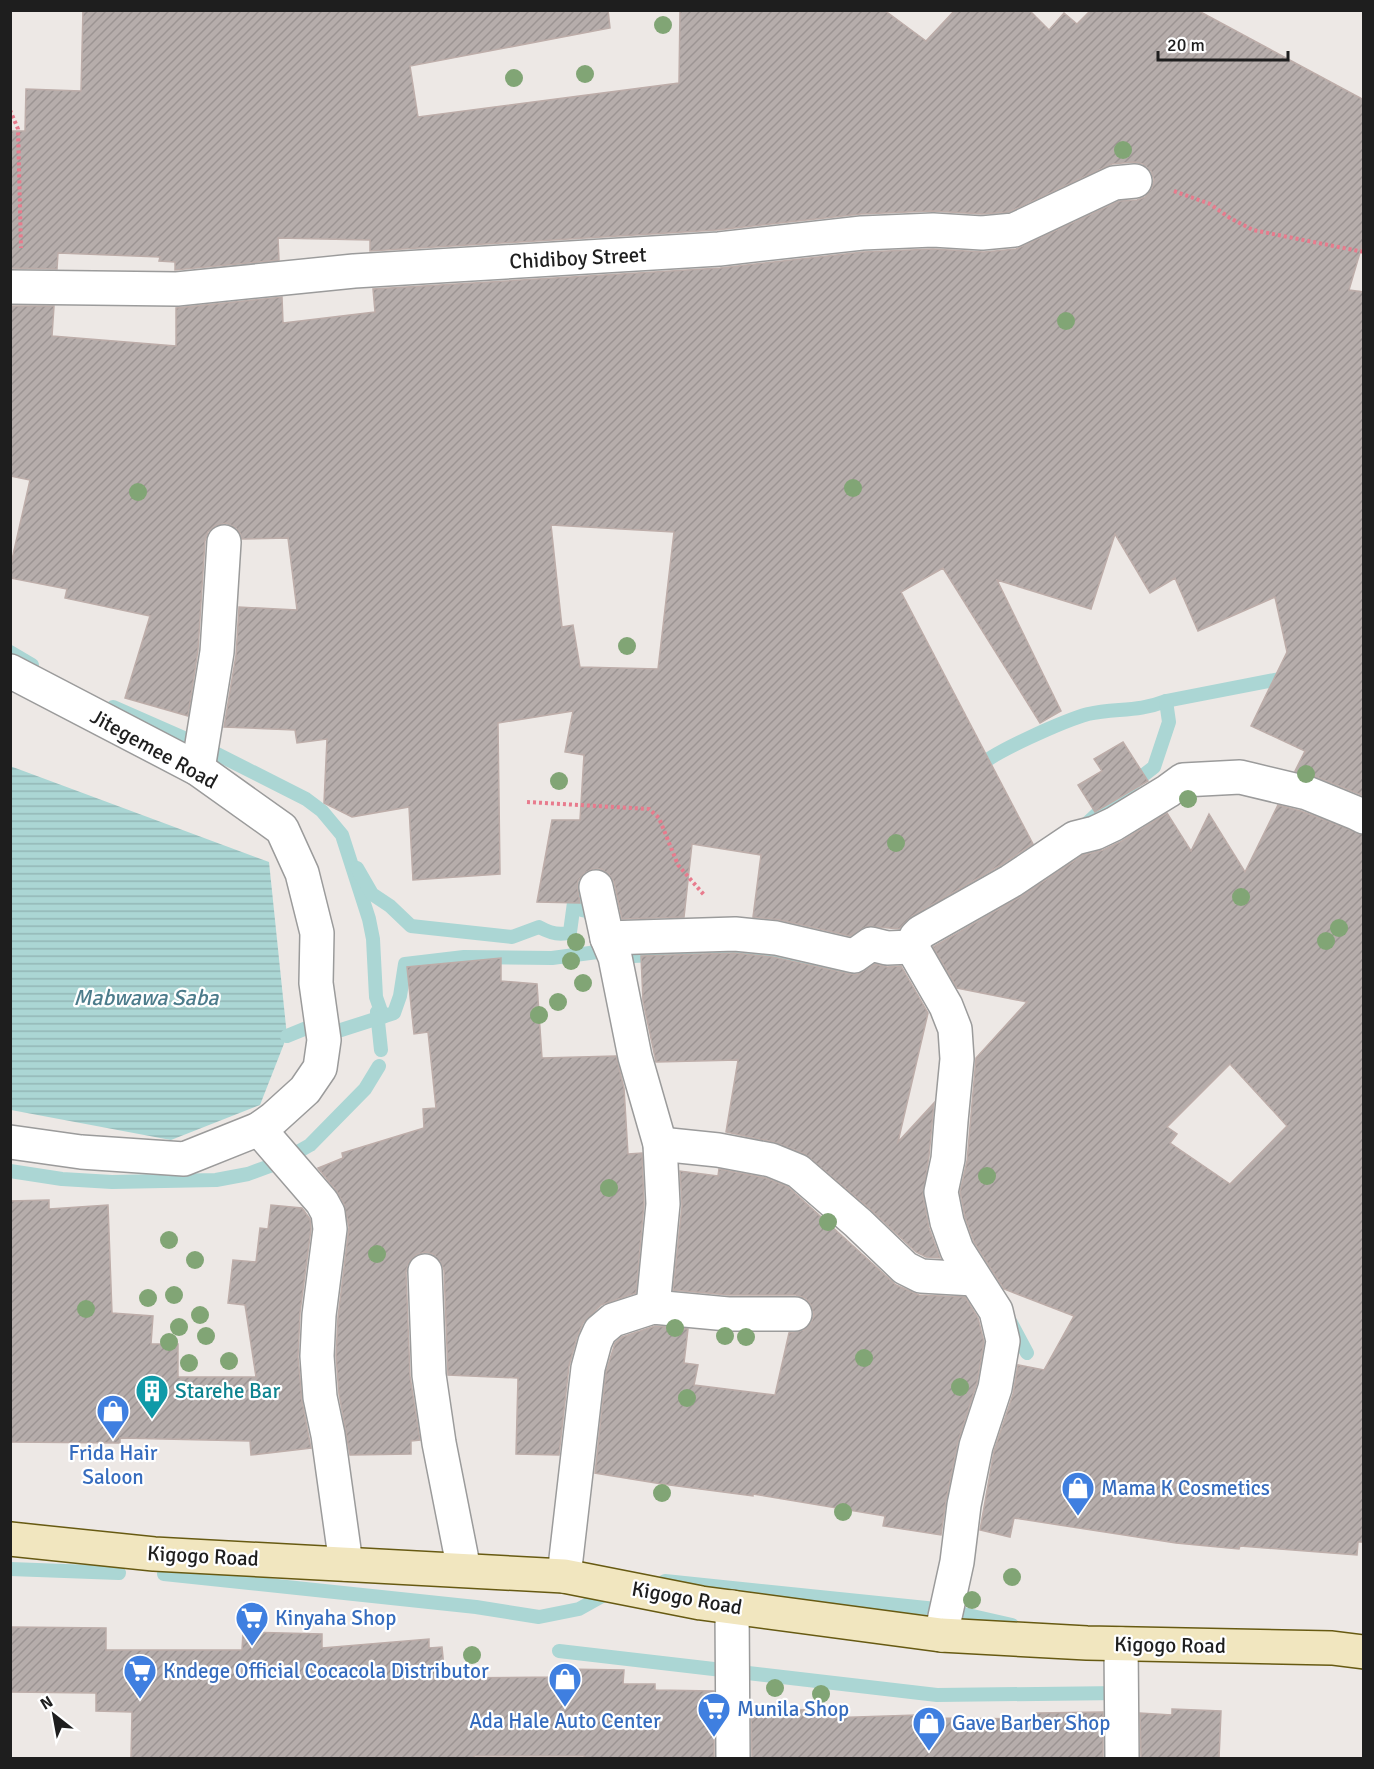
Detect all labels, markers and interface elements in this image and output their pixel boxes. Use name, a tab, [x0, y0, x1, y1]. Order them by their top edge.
scale bar	[1158, 24, 1288, 62]
text: 20 m	[1167, 34, 1205, 56]
street label: Chidiboy Street	[509, 241, 647, 275]
street label: Jitegemee Road	[86, 703, 222, 795]
water label: Mabwawa Saba	[74, 984, 219, 1011]
building icon: Starehe Bar	[134, 1373, 170, 1420]
place label: Starehe Bar	[175, 1378, 280, 1404]
shop icon: Frida Hair Saloon	[95, 1393, 131, 1440]
place label: Frida Hair Saloon	[69, 1440, 158, 1490]
shop icon: Mama K Cosmetics	[1060, 1470, 1096, 1517]
place label: Mama K Cosmetics	[1101, 1475, 1270, 1501]
street label: Kigogo Road	[146, 1540, 260, 1572]
street label: Kigogo Road	[630, 1575, 744, 1621]
supermarket icon: Kinyaha Shop	[234, 1600, 270, 1647]
place label: Kinyaha Shop	[275, 1605, 396, 1631]
street label: Kigogo Road	[1114, 1631, 1226, 1659]
supermarket icon: Kndege Official Cocacola Distributor	[122, 1653, 158, 1700]
place label: Kndege Official Cocacola Distributor	[163, 1658, 489, 1684]
shop icon: Ada Hale Auto Center	[547, 1661, 583, 1708]
north arrow	[24, 1685, 84, 1745]
supermarket icon: Munila Shop	[696, 1691, 732, 1738]
text: N	[37, 1692, 57, 1714]
place label: Munila Shop	[737, 1696, 849, 1722]
shop icon: Gave Barber Shop	[911, 1705, 947, 1752]
place label: Ada Hale Auto Center	[469, 1708, 661, 1734]
place label: Gave Barber Shop	[952, 1710, 1110, 1736]

